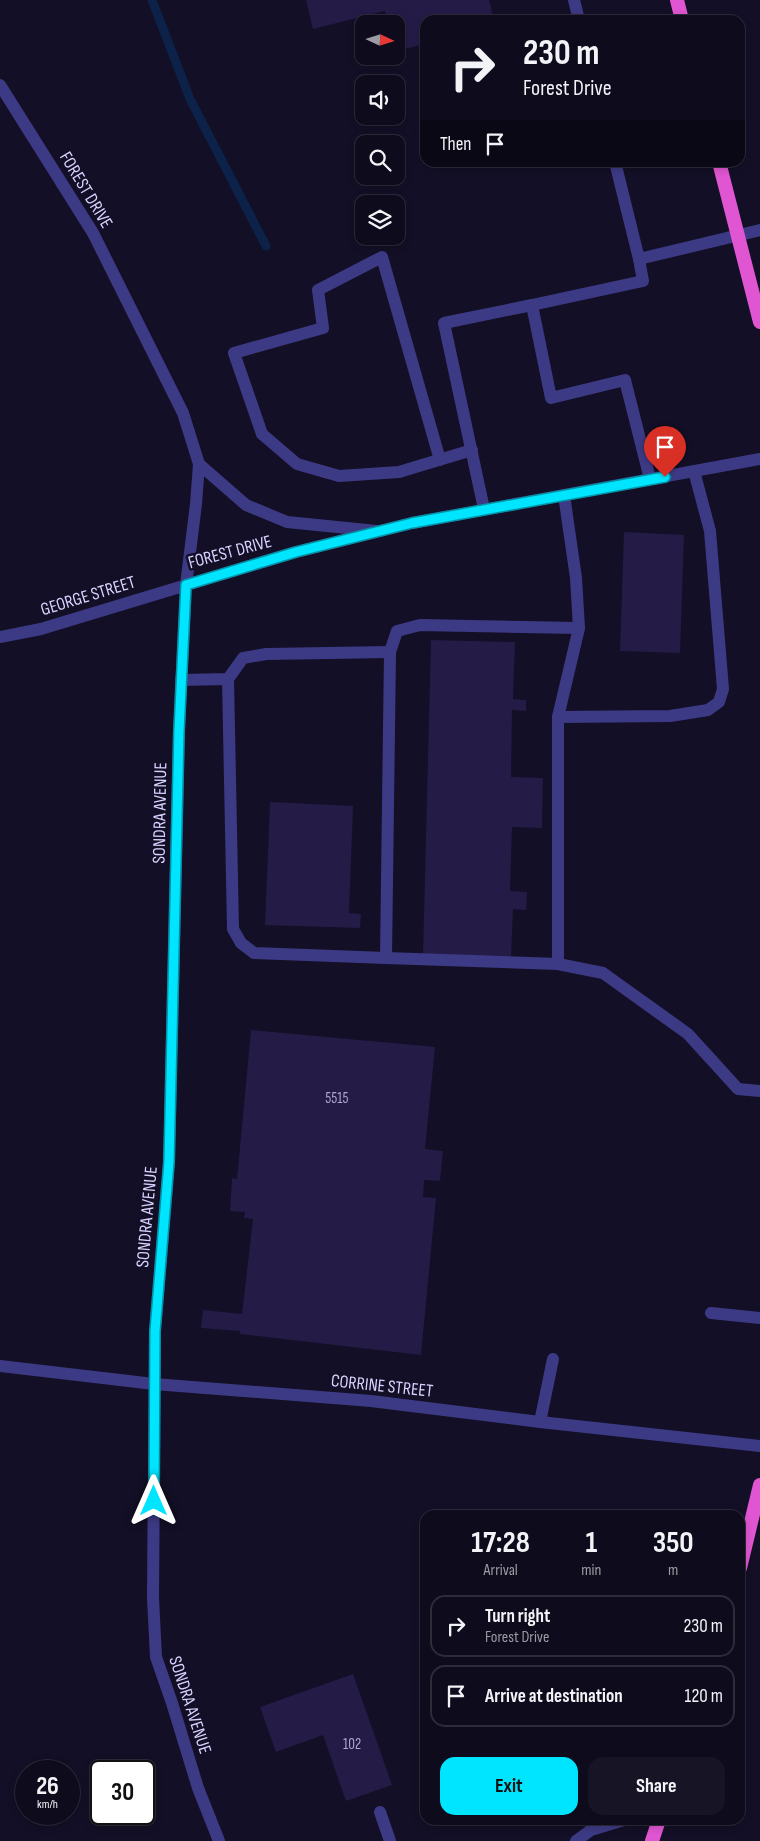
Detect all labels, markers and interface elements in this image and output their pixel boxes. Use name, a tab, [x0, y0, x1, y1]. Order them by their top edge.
north arrow	[355, 15, 405, 65]
map controls	[355, 15, 405, 245]
text: 230 m	[523, 32, 599, 75]
icon: right	[440, 35, 505, 100]
button: sound	[355, 75, 405, 125]
text: Forest Drive	[523, 75, 611, 102]
icon: arrive	[481, 130, 509, 158]
text: Then	[440, 133, 471, 156]
button: search	[355, 135, 405, 185]
street label: FOREST DRIVE	[55, 148, 117, 232]
button: layers	[355, 195, 405, 245]
pin	[644, 426, 686, 477]
icon: arrive	[651, 433, 679, 461]
street label: FOREST DRIVE	[186, 531, 274, 573]
street label: GEORGE STREET	[38, 572, 138, 620]
street label: SONDRA AVENUE	[149, 762, 171, 864]
house number: 5515	[325, 1089, 349, 1108]
street label: SONDRA AVENUE	[132, 1166, 162, 1268]
street label: CORRINE STREET	[330, 1370, 434, 1402]
position arrow	[127, 1474, 179, 1526]
text: 17:28	[471, 1525, 530, 1561]
text: 1	[585, 1525, 597, 1561]
text: 350	[653, 1525, 694, 1561]
text: Arrival	[483, 1561, 518, 1580]
text: min	[581, 1561, 601, 1580]
text: m	[668, 1561, 678, 1580]
text: Turn right	[485, 1605, 550, 1628]
icon: right	[442, 1612, 470, 1640]
text: 230 m	[683, 1615, 723, 1638]
text: Forest Drive	[485, 1628, 549, 1647]
street label: SONDRA AVENUE	[164, 1653, 216, 1757]
icon: arrive	[442, 1682, 470, 1710]
text: Arrive at destination	[485, 1685, 623, 1708]
text: 120 m	[685, 1685, 723, 1708]
house number: 102	[343, 1735, 361, 1754]
button: Exit	[440, 1757, 578, 1815]
button: Share	[588, 1757, 725, 1815]
speed limit sign: 30	[90, 1760, 155, 1825]
text: 26	[36, 1771, 59, 1802]
text: km/h	[37, 1797, 58, 1812]

